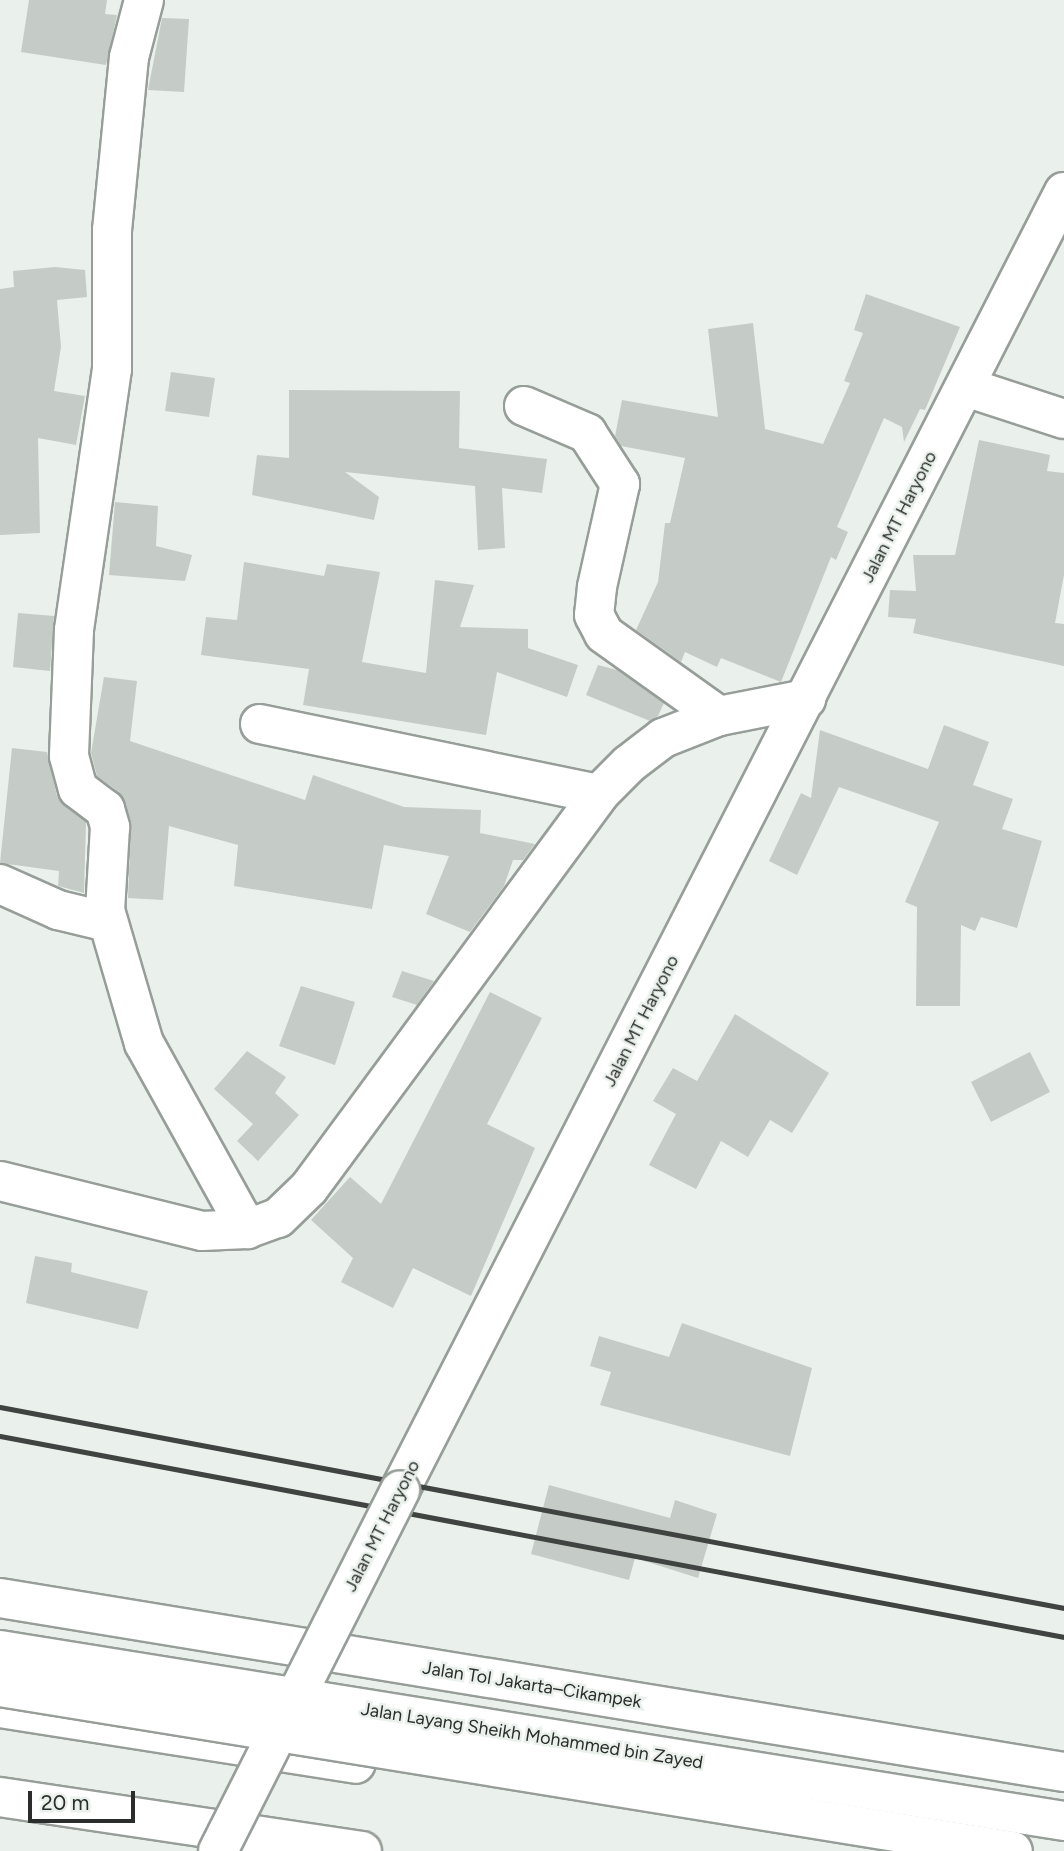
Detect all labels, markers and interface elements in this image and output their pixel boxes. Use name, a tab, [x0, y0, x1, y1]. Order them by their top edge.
street label: Jalan MT Haryono	[857, 448, 941, 586]
street label: Jalan MT Haryono	[599, 952, 683, 1090]
street label: Jalan MT Haryono	[340, 1457, 424, 1595]
street label: Jalan Tol Jakarta–Cikampek	[421, 1657, 643, 1713]
street label: Jalan Layang Sheikh Mohammed bin Zayed	[359, 1698, 705, 1774]
scale bar	[32, 1778, 138, 1822]
text: 20 m	[41, 1790, 89, 1815]

